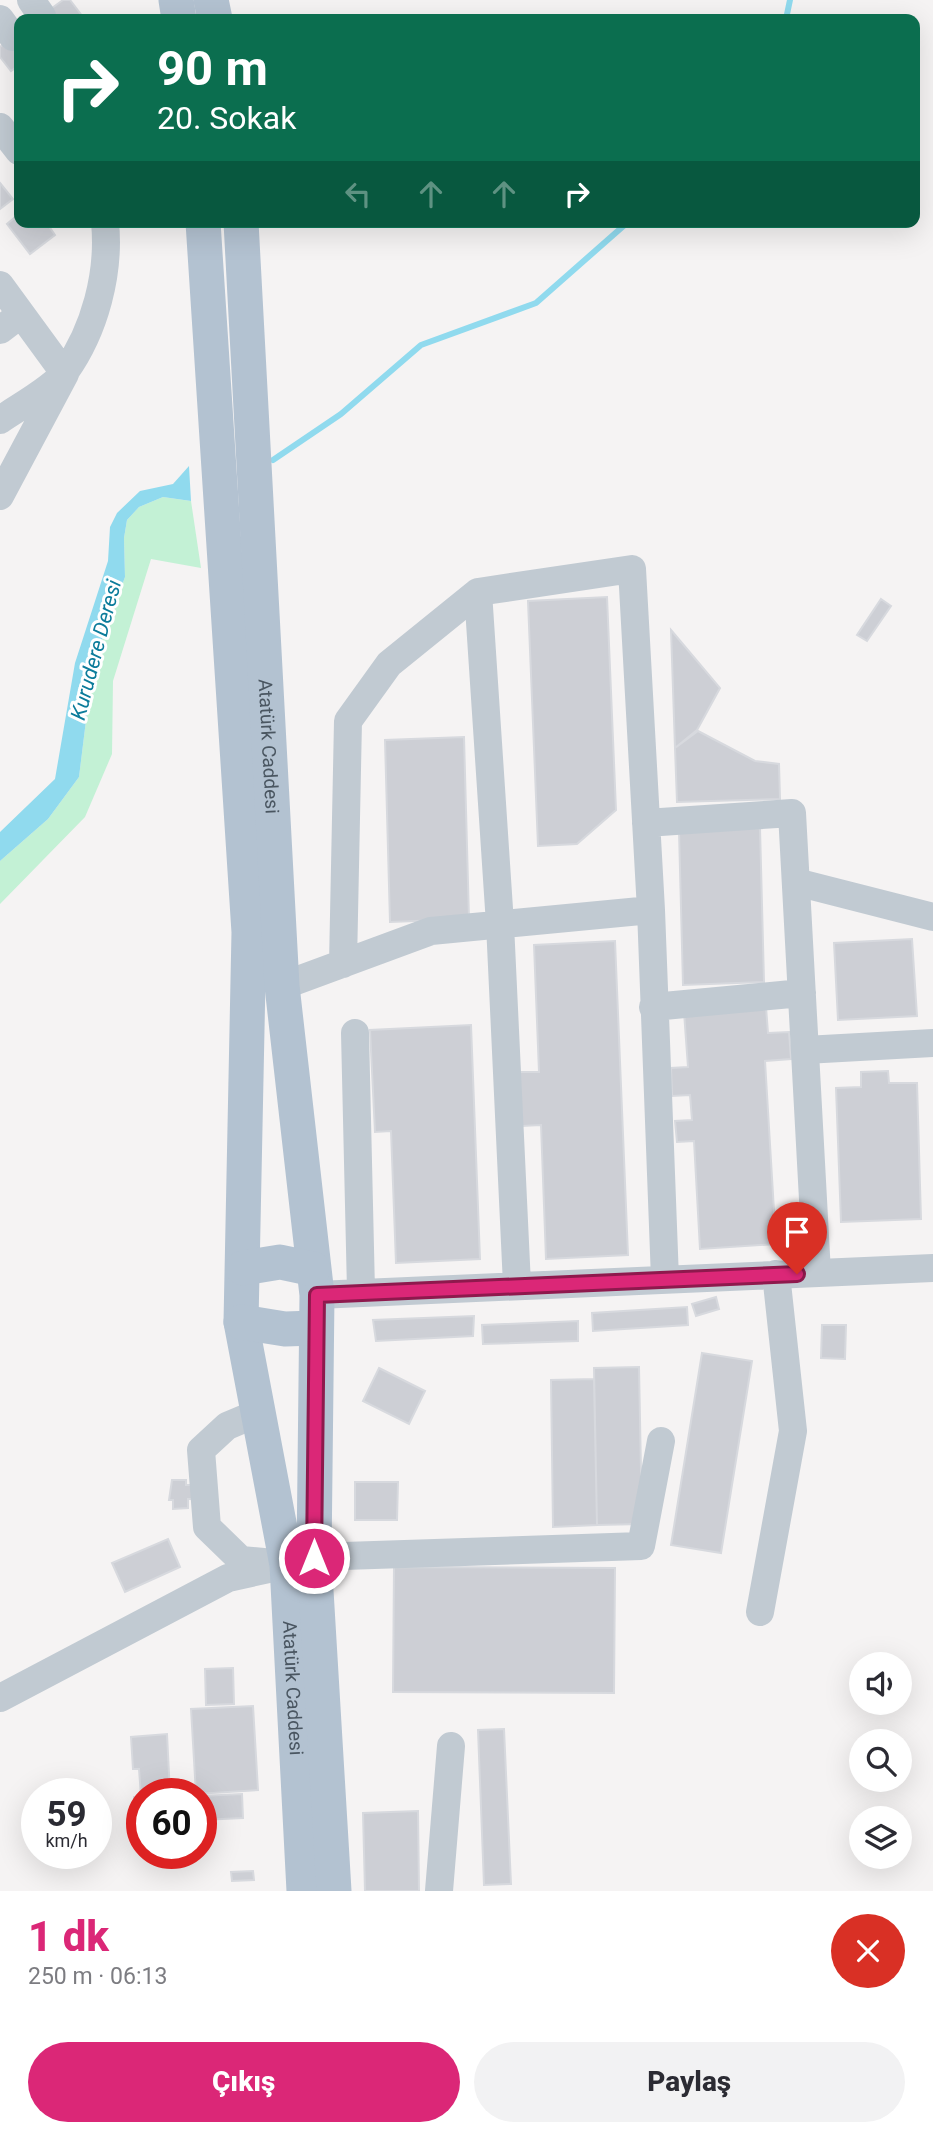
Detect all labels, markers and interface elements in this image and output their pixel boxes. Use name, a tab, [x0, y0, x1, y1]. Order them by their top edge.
text: 90 m	[157, 40, 268, 97]
icon: right	[42, 42, 133, 133]
text: 20. Sokak	[157, 99, 296, 137]
icon: left	[339, 175, 377, 213]
icon: ahead	[412, 175, 450, 213]
icon: ahead	[485, 175, 523, 213]
icon: right	[558, 175, 596, 213]
water label: Kurudere Deresi	[66, 577, 126, 723]
street label: Atatürk Caddesi	[254, 678, 284, 814]
pin	[767, 1202, 827, 1274]
icon: arrive	[778, 1213, 816, 1251]
position arrow	[277, 1521, 351, 1595]
street label: Atatürk Caddesi	[278, 1620, 308, 1756]
map controls	[849, 1652, 912, 1869]
button: sound	[849, 1652, 912, 1715]
button: search	[849, 1729, 912, 1792]
speed limit sign: 60	[126, 1778, 217, 1869]
text: 59	[46, 1794, 87, 1835]
button: layers	[849, 1806, 912, 1869]
text: km/h	[45, 1830, 88, 1851]
text: 1 dk	[28, 1912, 109, 1961]
button: close	[831, 1914, 905, 1988]
text: 250 m · 06:13	[28, 1963, 167, 1990]
button: Çıkış	[28, 2042, 460, 2122]
button: Paylaş	[474, 2042, 905, 2122]

